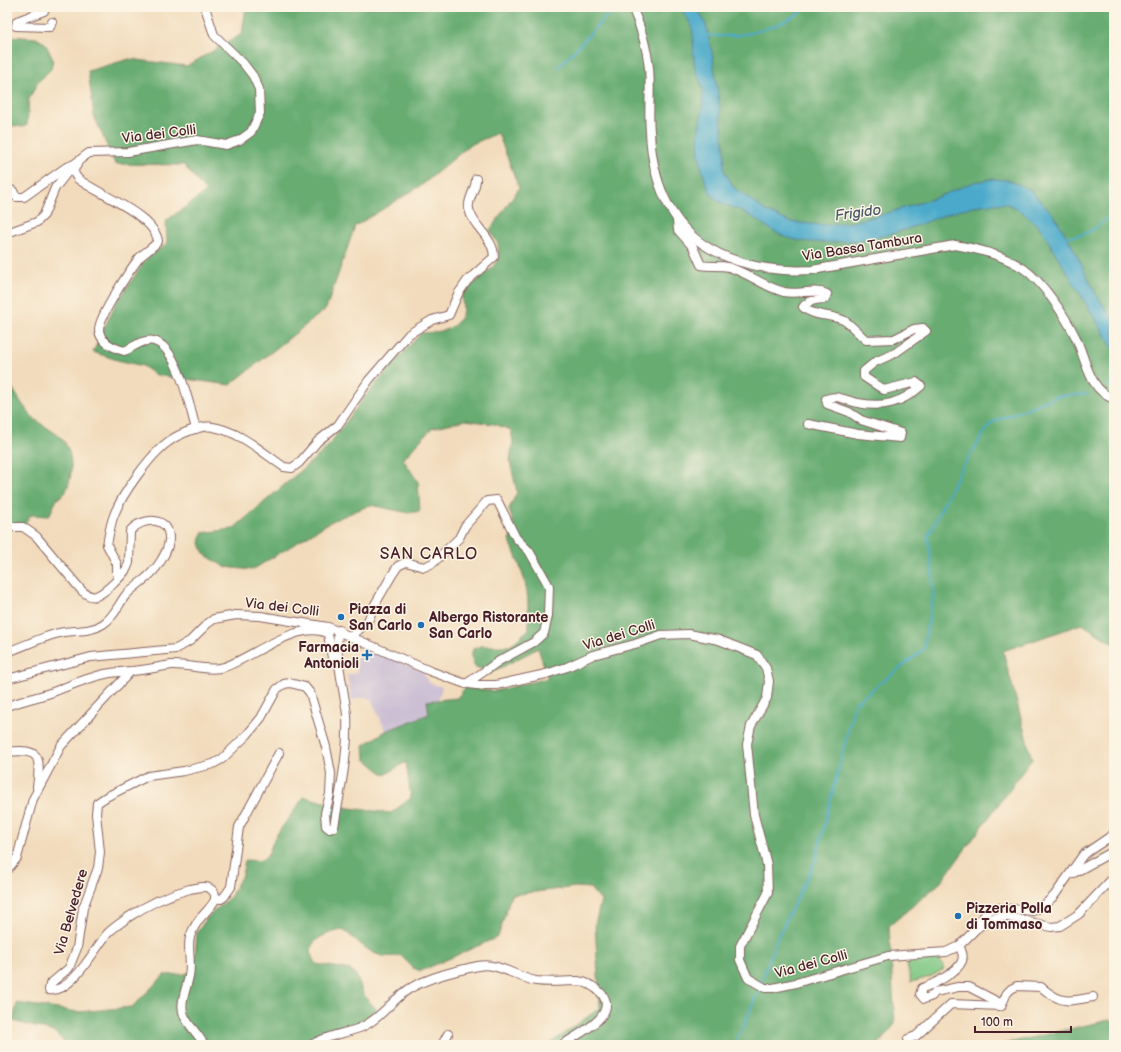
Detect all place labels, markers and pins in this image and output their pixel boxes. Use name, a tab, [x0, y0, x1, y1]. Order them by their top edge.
place label: Piazza di San Carlo	[349, 601, 412, 634]
place label: Albergo Ristorante San Carlo	[428, 609, 548, 642]
marker: Piazza di San Carlo	[336, 612, 346, 622]
marker: Albergo Ristorante San Carlo	[416, 620, 426, 630]
place label: Farmacia Antonioli	[298, 639, 359, 672]
marker: Farmacia Antonioli	[362, 650, 372, 660]
place label: Pizzeria Polla di Tommaso	[966, 900, 1052, 933]
marker: Pizzeria Polla di Tommaso	[953, 911, 963, 921]

